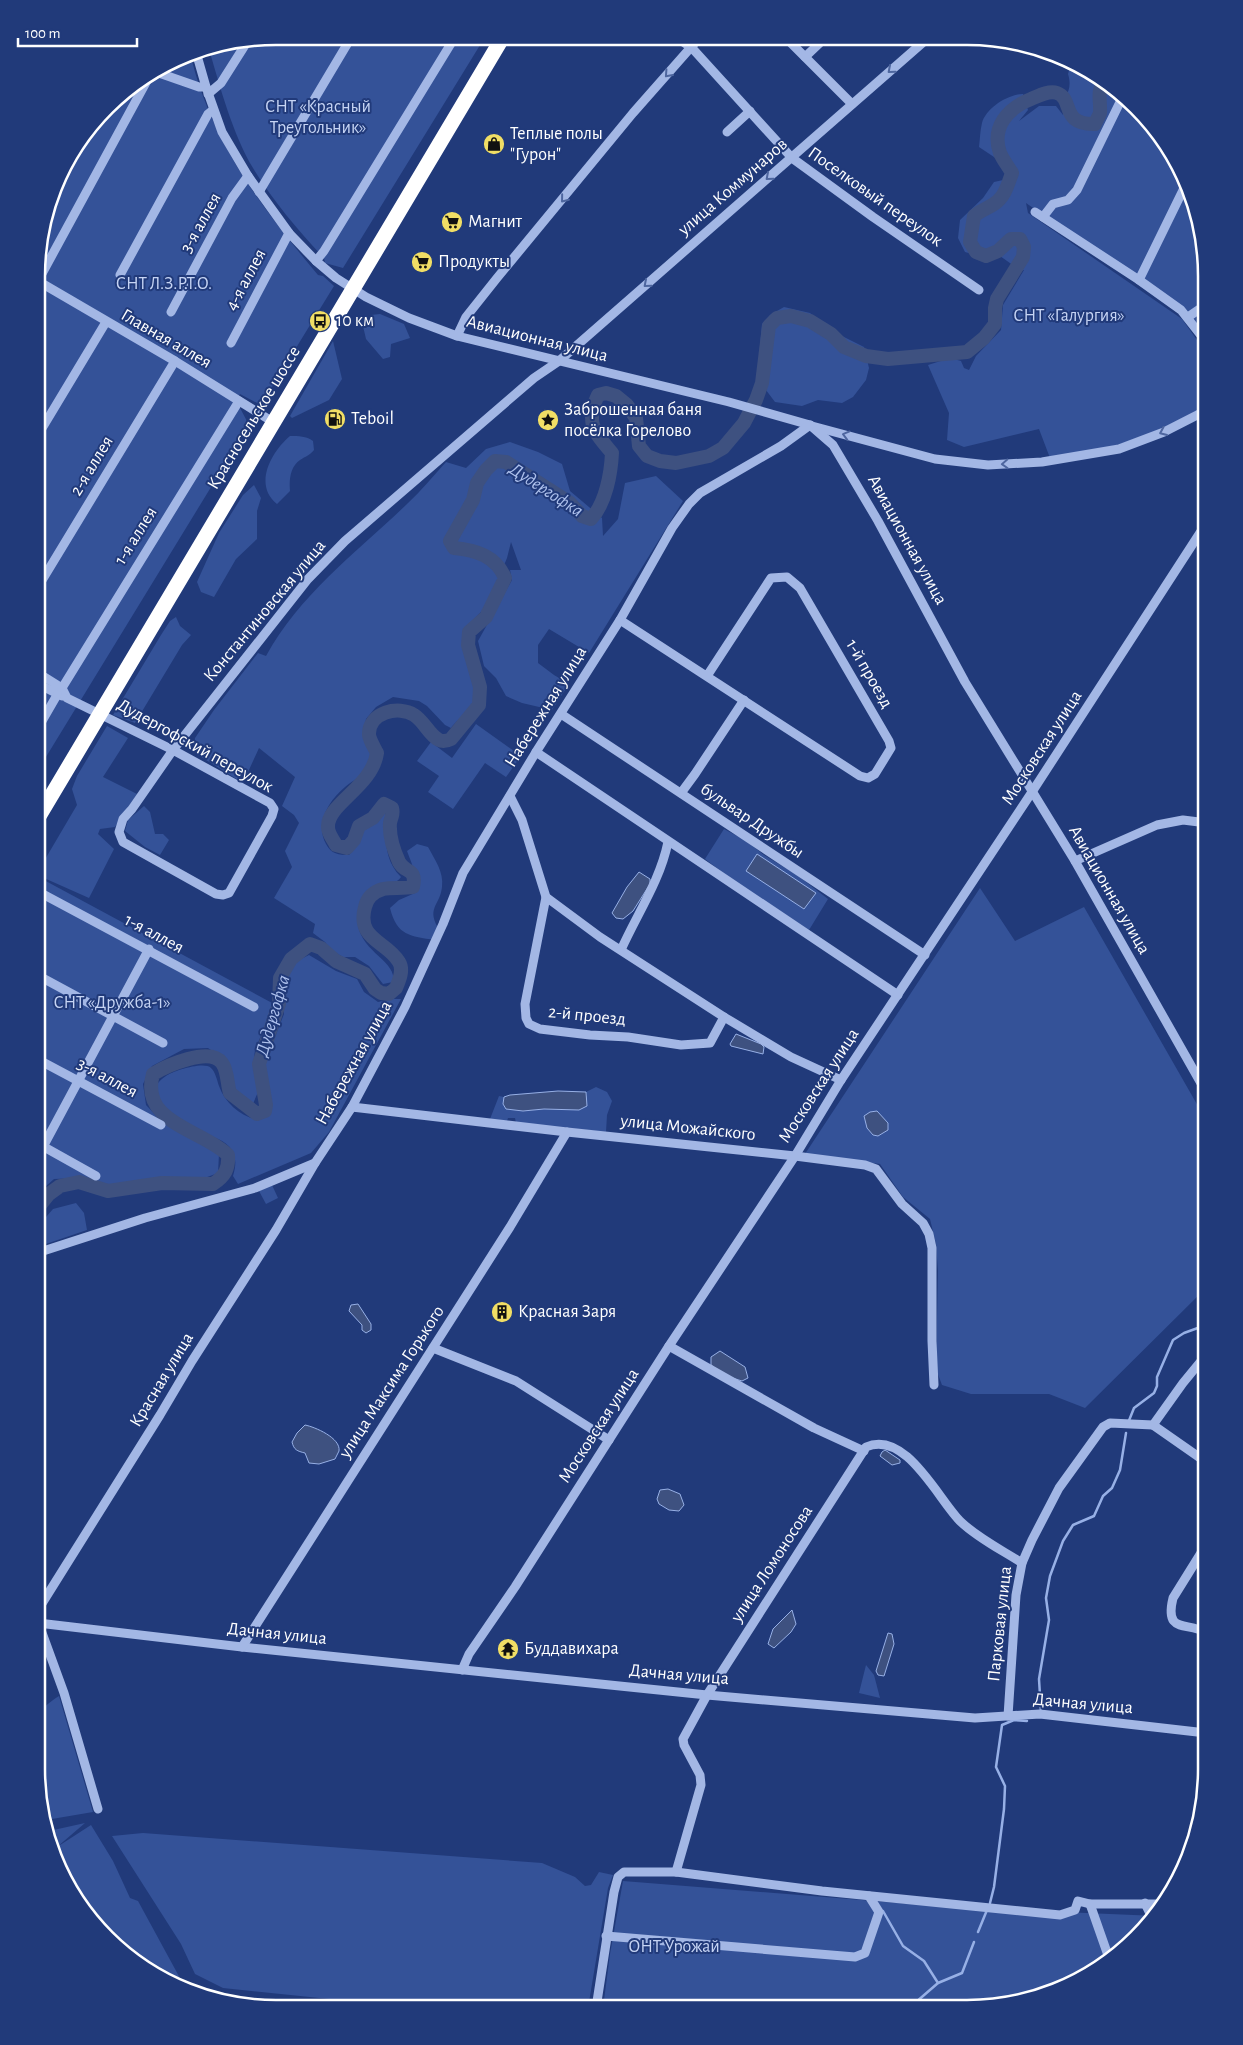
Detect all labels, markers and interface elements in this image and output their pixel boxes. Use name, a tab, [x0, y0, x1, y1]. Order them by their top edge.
scale bar	[18, 15, 136, 47]
text: 100 m	[25, 26, 60, 41]
one-way arrow	[888, 65, 897, 74]
one-way arrow	[665, 69, 674, 78]
park label: СНТ «Красный Треугольник»	[265, 98, 371, 137]
place label: Теплые полы "Гурон"	[510, 125, 603, 164]
shop icon: Теплые полы "Гурон"	[482, 132, 506, 156]
street label: улица Коммунаров	[674, 135, 791, 240]
street label: Поселковый переулок	[804, 144, 946, 251]
one-way arrow	[766, 172, 775, 180]
street label: 3-я аллея	[177, 190, 225, 256]
one-way arrow	[562, 193, 570, 202]
supermarket icon: Магнит	[440, 210, 464, 234]
place label: Магнит	[468, 213, 523, 231]
street label: 4-я аллея	[222, 246, 270, 314]
supermarket icon: Продукты	[410, 250, 434, 274]
place label: Продукты	[438, 253, 510, 271]
park label: СНТ Л.З.Р.Т.О.	[116, 275, 212, 293]
one-way arrow	[643, 278, 652, 287]
street label: Главная аллея	[118, 306, 214, 372]
park label: СНТ «Галургия»	[1013, 307, 1125, 325]
bus stop icon: 10 км	[308, 309, 332, 333]
place label: 10 км	[336, 312, 374, 330]
street label: Авиационная улица	[464, 313, 610, 365]
street label: Красносельское шоссе	[204, 343, 304, 493]
place label: Заброшенная баня посёлка Горелово	[564, 400, 702, 440]
fuel station icon: Teboil	[323, 407, 347, 431]
place icon: Заброшенная баня посёлка Горелово	[536, 408, 560, 432]
place label: Teboil	[351, 410, 394, 428]
one-way arrow	[1159, 425, 1168, 436]
one-way arrow	[842, 430, 850, 441]
street label: 2-я аллея	[67, 433, 117, 499]
water label: Дудергофка	[505, 459, 586, 521]
one-way arrow	[1001, 459, 1008, 469]
street label: Авиационная улица	[864, 472, 950, 608]
street label: 1-я аллея	[111, 504, 161, 568]
street label: Константиновская улица	[201, 537, 329, 685]
street label: 1-й проезд	[842, 637, 896, 711]
street label: Набережная улица	[501, 643, 590, 771]
street label: Московская улица	[998, 688, 1086, 808]
street label: Дудергофский переулок	[114, 696, 277, 797]
street label: бульвар Дружбы	[697, 779, 807, 862]
street label: Авиационная улица	[1065, 823, 1153, 957]
street label: 1-я аллея	[121, 911, 187, 957]
water label: Дудергофка	[252, 973, 294, 1060]
park label: СНТ «Дружба-1»	[53, 993, 171, 1012]
street label: Набережная улица	[312, 998, 395, 1128]
street label: 2-й проезд	[547, 1003, 627, 1029]
street label: Московская улица	[775, 1026, 863, 1146]
street label: 3-я аллея	[74, 1055, 140, 1101]
street label: улица Можайского	[619, 1112, 756, 1144]
building icon: Красная Заря	[490, 1300, 514, 1324]
street label: улица Максима Горького	[336, 1303, 448, 1462]
place label: Красная Заря	[518, 1303, 616, 1321]
street label: Красная улица	[127, 1330, 197, 1430]
street label: Московская улица	[555, 1366, 643, 1486]
street label: улица Ломоносова	[727, 1502, 816, 1626]
street label: Парковая улица	[985, 1565, 1015, 1683]
street label: Дачная улица	[226, 1620, 328, 1648]
temple icon: Буддавихара	[496, 1637, 520, 1661]
place label: Буддавихара	[524, 1640, 619, 1658]
street label: Дачная улица	[628, 1662, 730, 1688]
street label: Дачная улица	[1032, 1691, 1134, 1717]
park label: ОНТ Урожай	[628, 1938, 720, 1956]

